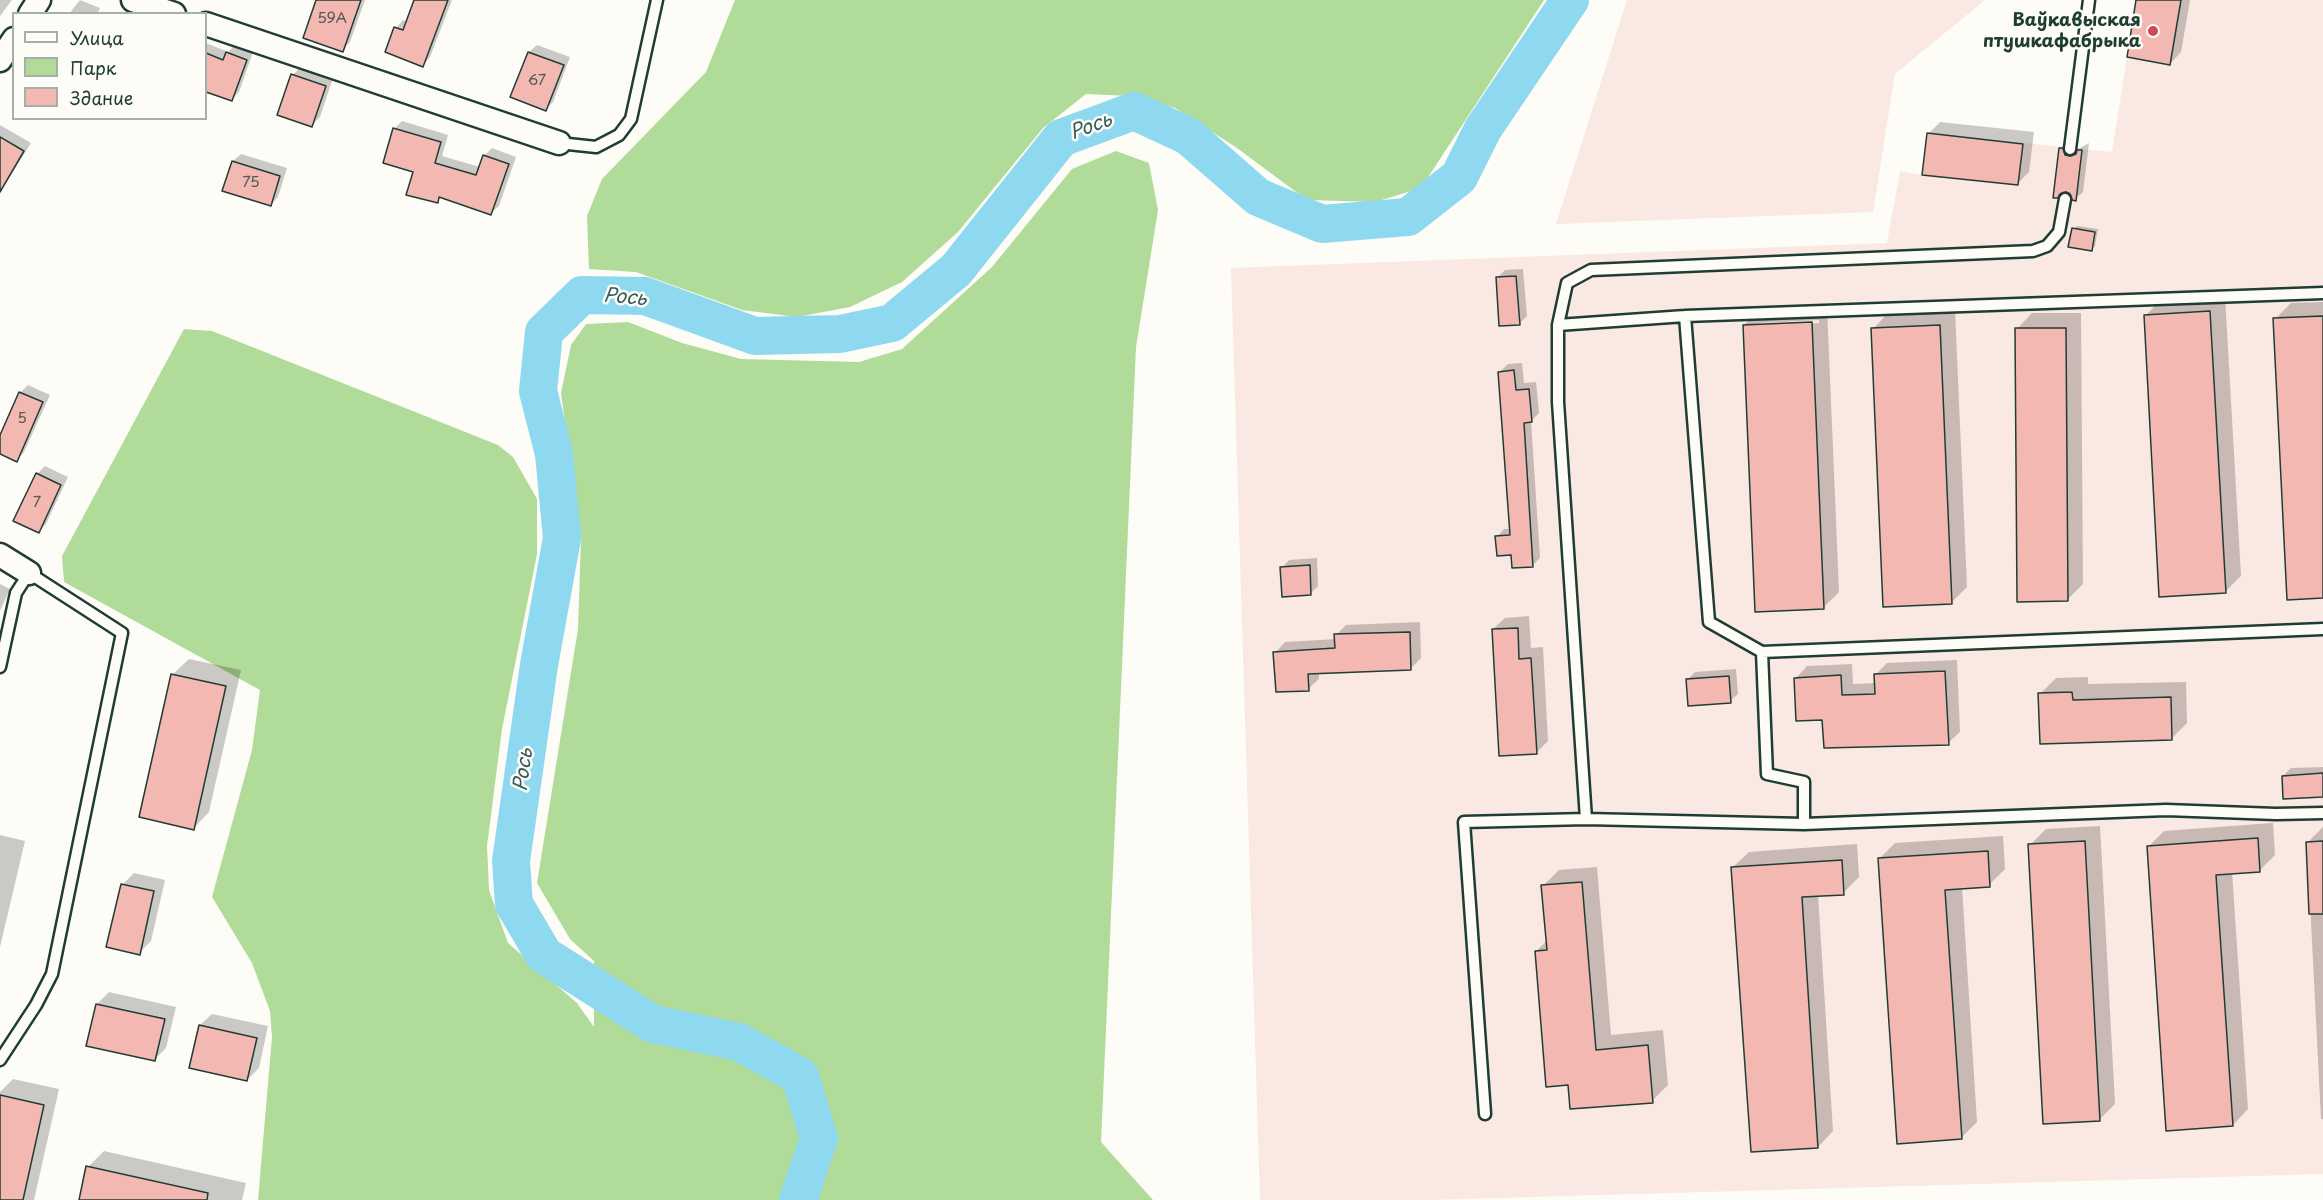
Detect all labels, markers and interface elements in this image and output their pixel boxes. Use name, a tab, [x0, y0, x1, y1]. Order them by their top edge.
house number: 59А	[317, 10, 347, 28]
place label: Ваўкавыская птушкафабрыка	[1983, 10, 2141, 52]
legend	[12, 12, 207, 120]
text: Улица	[70, 24, 124, 51]
marker: Ваўкавыская птушкафабрыка	[2146, 24, 2160, 38]
text: Парк	[70, 54, 116, 81]
house number: 67	[528, 72, 546, 90]
text: Здание	[70, 84, 133, 111]
water label: Рось	[1067, 108, 1115, 146]
house number: 75	[242, 174, 260, 192]
water label: Рось	[603, 284, 647, 312]
house number: 5	[17, 410, 27, 428]
house number: 7	[33, 494, 41, 512]
water label: Рось	[509, 747, 539, 793]

